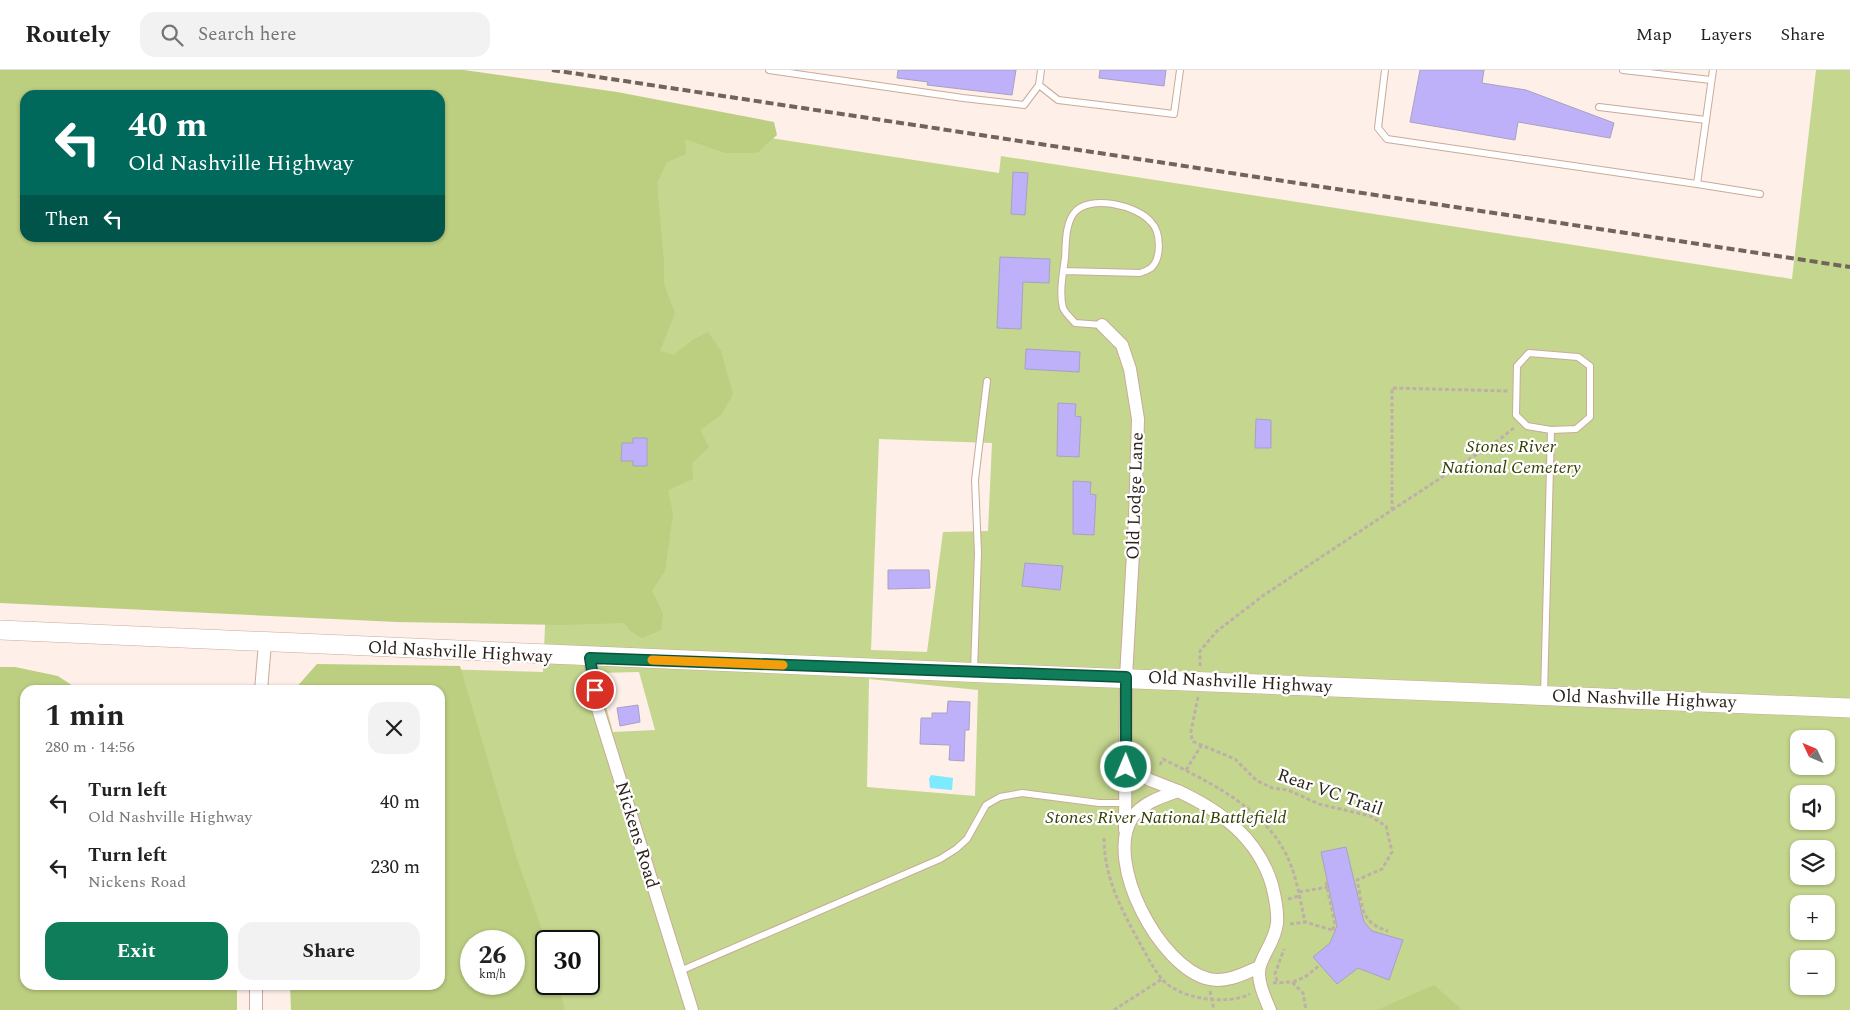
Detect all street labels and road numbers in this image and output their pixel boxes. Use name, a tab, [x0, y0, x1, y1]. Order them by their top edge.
street label: Old Lodge Lane	[1119, 432, 1151, 560]
street label: Old Nashville Highway	[367, 634, 554, 670]
street label: Old Nashville Highway	[1147, 664, 1334, 700]
street label: Old Nashville Highway	[1551, 682, 1738, 716]
street label: Rear VC Trail	[1274, 761, 1386, 823]
street label: Nickens Road	[608, 778, 666, 892]

